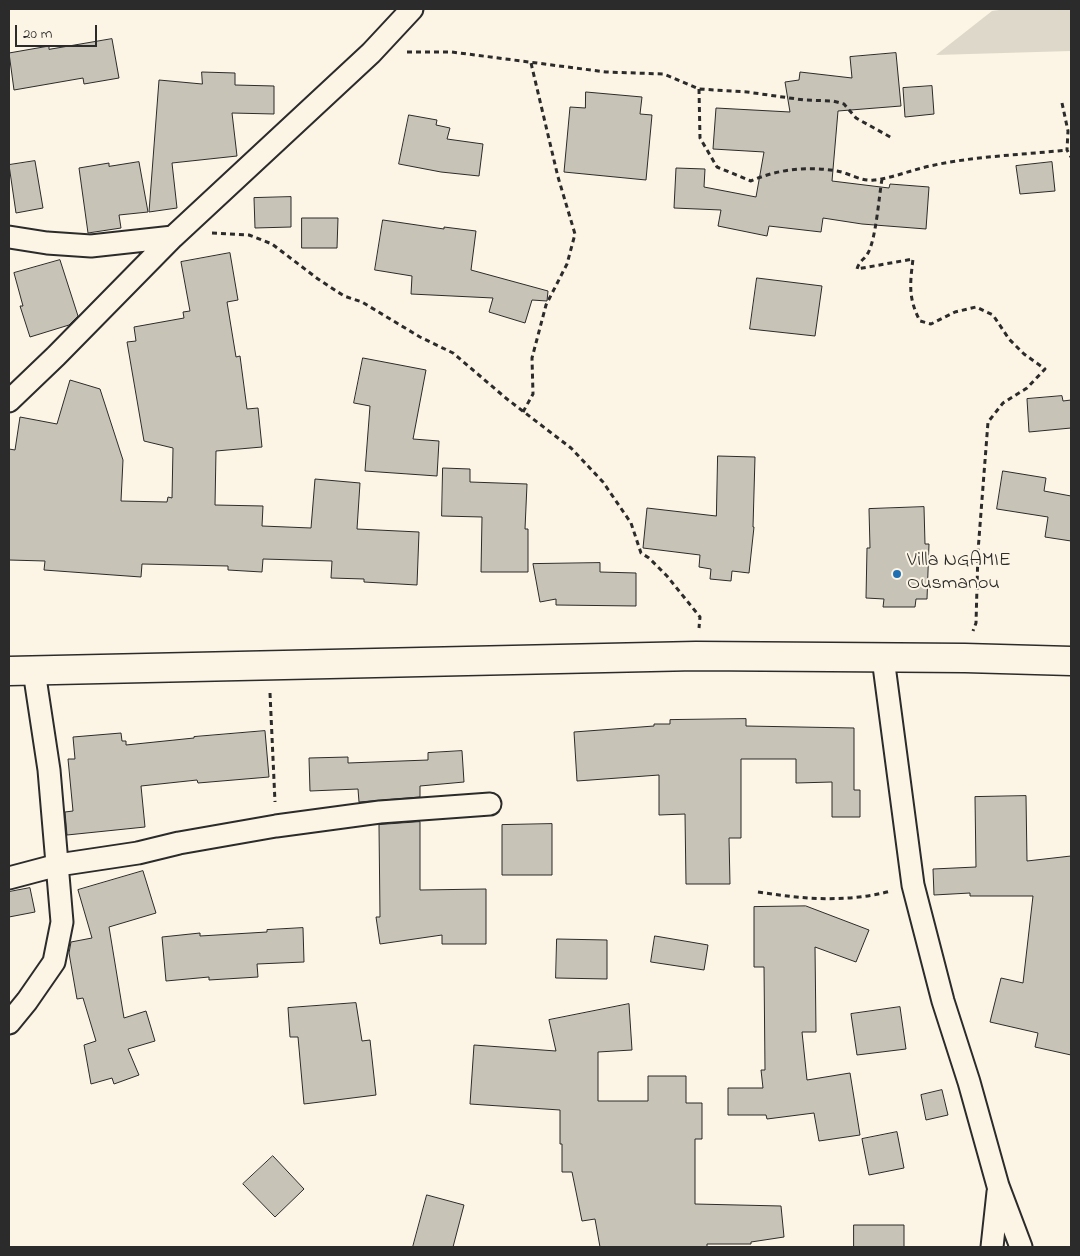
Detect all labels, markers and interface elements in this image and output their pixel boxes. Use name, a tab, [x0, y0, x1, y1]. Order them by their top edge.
scale bar	[18, 15, 100, 47]
text: 20 m	[23, 23, 52, 45]
place label: Villa NGAMIE Ousmanou	[907, 550, 1011, 597]
marker: Villa NGAMIE Ousmanou	[891, 568, 903, 580]

